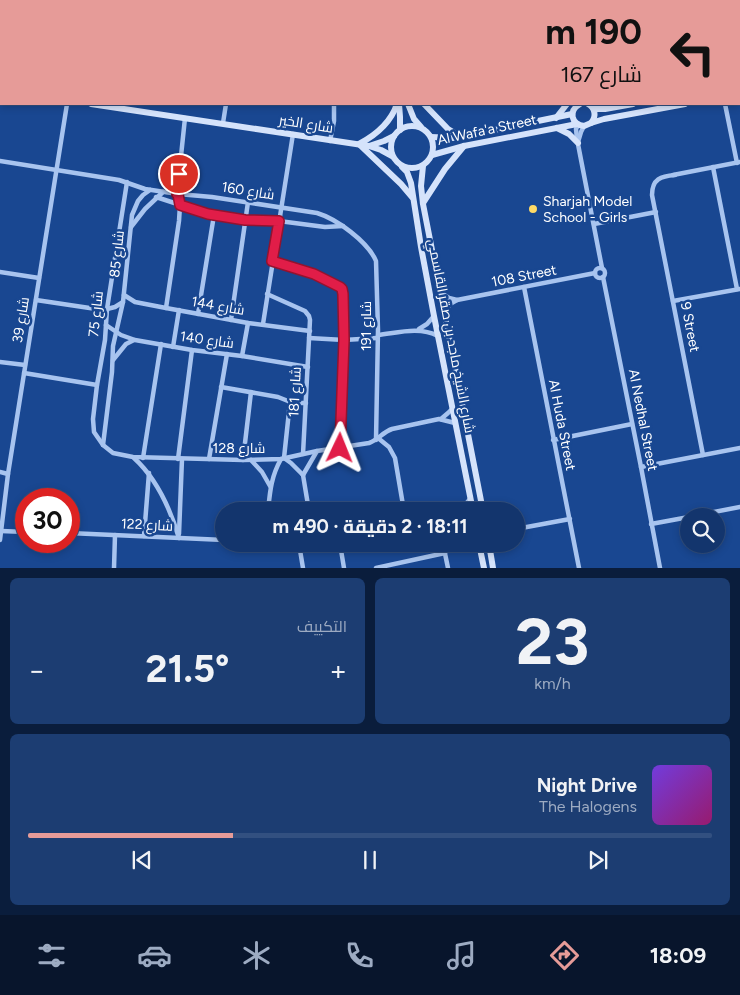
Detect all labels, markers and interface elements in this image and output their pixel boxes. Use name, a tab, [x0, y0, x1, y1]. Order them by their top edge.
text: 190 m	[545, 11, 642, 53]
icon: left	[660, 20, 725, 85]
text: شارع 167	[561, 61, 642, 88]
street label: شارع الخير	[277, 111, 334, 137]
street label: Al Wafa'a Street	[436, 111, 538, 149]
pin	[158, 153, 200, 195]
icon: arrive	[165, 160, 193, 188]
street label: شارع 160	[220, 178, 276, 204]
place label: Sharjah Model School - Girls	[543, 193, 632, 226]
marker: Sharjah Model School - Girls	[527, 203, 539, 215]
street label: شارع 85	[106, 230, 128, 278]
street label: شارع الشيخ ماجد بن صقر القاسمي	[421, 237, 478, 435]
street label: 108 Street	[490, 261, 558, 291]
street label: شارع 75	[85, 290, 107, 338]
street label: شارع 144	[190, 293, 246, 319]
street label: شارع 39	[9, 296, 33, 344]
street label: شارع 191	[358, 301, 375, 351]
street label: 9 Street	[677, 301, 703, 353]
street label: شارع 140	[179, 328, 235, 352]
street label: شارع 181	[285, 366, 305, 418]
street label: Al Nedhal Street	[625, 368, 661, 472]
street label: Al Huda Street	[545, 378, 579, 472]
position arrow	[313, 421, 365, 473]
street label: شارع 128	[213, 440, 265, 457]
speed limit sign: 30	[15, 488, 80, 553]
map controls	[680, 508, 725, 553]
button: search	[680, 508, 725, 553]
street label: شارع 122	[121, 515, 173, 535]
text: 18:11 · 2 دقيقة · 490 m	[272, 515, 468, 538]
text: 23	[516, 602, 589, 680]
text: التكييف	[297, 617, 347, 636]
text: 21.5°	[146, 646, 229, 692]
text: −	[28, 653, 45, 687]
text: +	[330, 653, 347, 687]
text: km/h	[534, 674, 571, 693]
text: Night Drive	[537, 774, 637, 797]
text: The Halogens	[539, 797, 637, 816]
icon: previous	[128, 846, 156, 874]
icon: pause	[356, 846, 384, 874]
icon: next	[584, 846, 612, 874]
icon: filters	[34, 938, 69, 973]
icon: car	[137, 938, 172, 973]
icon: climate	[239, 938, 274, 973]
icon: phone	[342, 938, 377, 973]
icon: music	[444, 938, 479, 973]
icon: directions	[547, 938, 582, 973]
text: 18:09	[650, 942, 706, 969]

